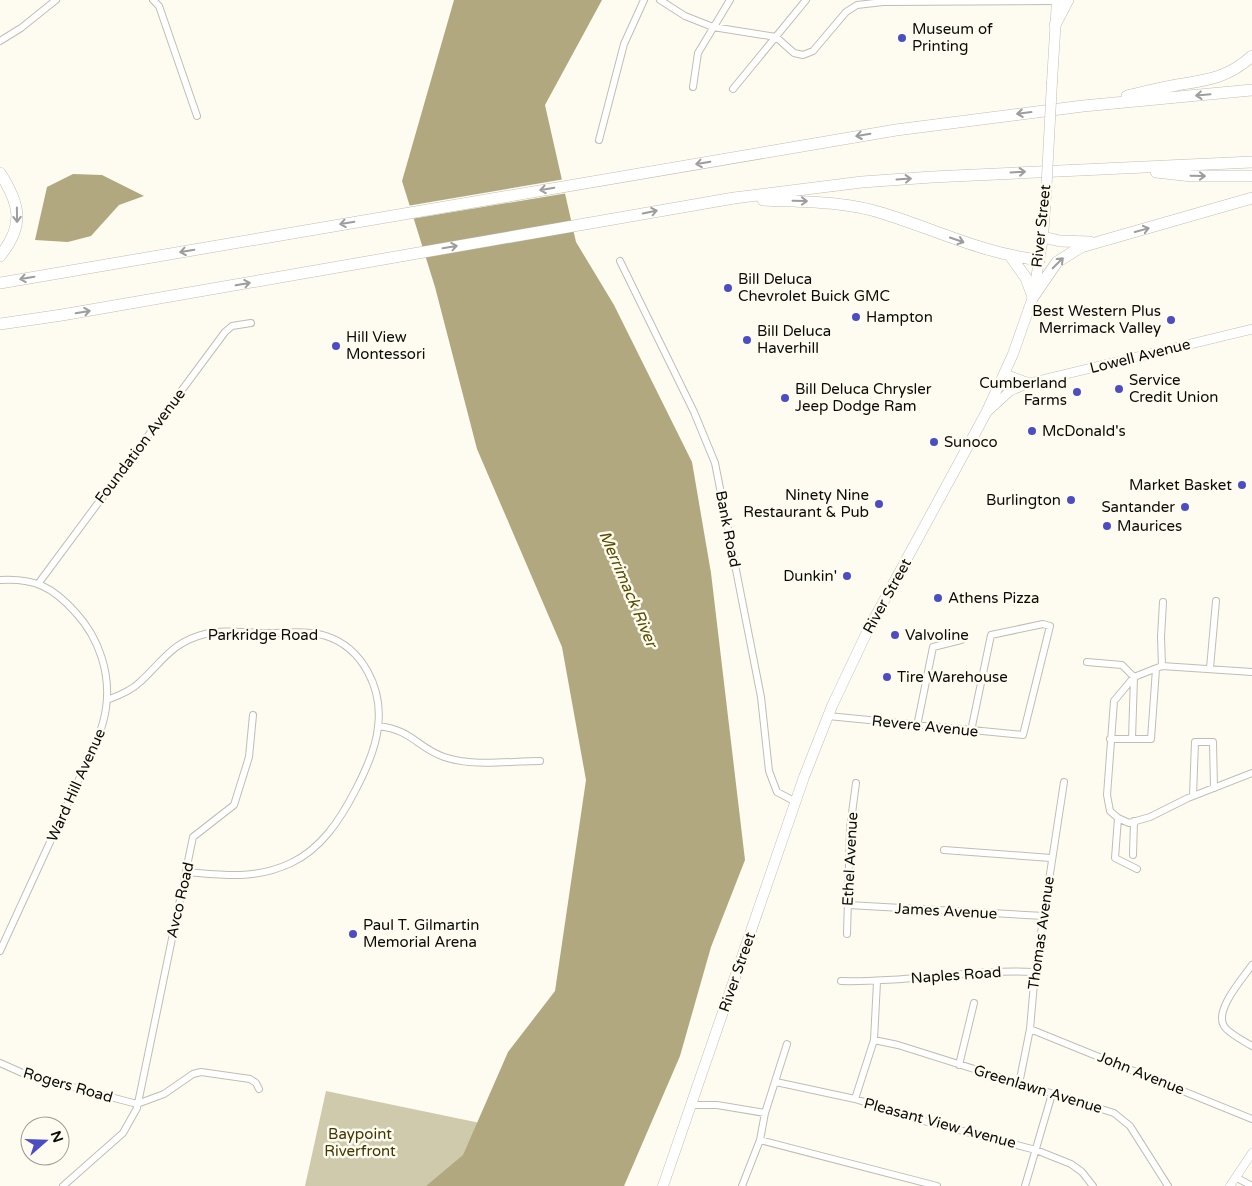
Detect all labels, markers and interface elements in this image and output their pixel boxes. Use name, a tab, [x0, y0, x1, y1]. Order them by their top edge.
place label: Museum of Printing	[912, 20, 993, 55]
marker: Museum of Printing	[896, 32, 908, 44]
one-way arrow	[1196, 90, 1212, 100]
one-way arrow	[1017, 108, 1033, 118]
one-way arrow	[856, 131, 872, 141]
one-way arrow	[696, 158, 712, 168]
one-way arrow	[1009, 168, 1025, 177]
one-way arrow	[1190, 171, 1206, 180]
one-way arrow	[896, 174, 912, 183]
street label: River Street	[1028, 183, 1054, 268]
one-way arrow	[540, 185, 556, 195]
one-way arrow	[792, 196, 808, 206]
one-way arrow	[12, 206, 21, 222]
one-way arrow	[641, 206, 657, 216]
one-way arrow	[340, 219, 356, 229]
one-way arrow	[1133, 225, 1149, 234]
one-way arrow	[949, 236, 965, 246]
one-way arrow	[441, 241, 457, 251]
one-way arrow	[180, 246, 196, 256]
one-way arrow	[1051, 257, 1064, 269]
place label: Bill Deluca Chevrolet Buick GMC	[738, 270, 890, 305]
one-way arrow	[20, 274, 36, 284]
one-way arrow	[234, 278, 250, 288]
marker: Bill Deluca Chevrolet Buick GMC	[722, 282, 734, 294]
place label: Best Western Plus Merrimack Valley	[1032, 302, 1161, 337]
one-way arrow	[74, 306, 90, 316]
place label: Hampton	[866, 308, 933, 326]
marker: Hampton	[850, 311, 862, 323]
marker: Best Western Plus Merrimack Valley	[1165, 314, 1177, 326]
place label: Bill Deluca Haverhill	[757, 322, 831, 357]
place label: Hill View Montessori	[346, 328, 425, 363]
marker: Bill Deluca Haverhill	[741, 334, 753, 346]
street label: Lowell Avenue	[1088, 335, 1192, 377]
marker: Hill View Montessori	[330, 340, 342, 352]
place label: Service Credit Union	[1129, 371, 1218, 406]
place label: Cumberland Farms	[979, 374, 1067, 409]
place label: Bill Deluca Chrysler Jeep Dodge Ram	[795, 380, 932, 415]
marker: Service Credit Union	[1113, 383, 1125, 395]
street label: Foundation Avenue	[91, 385, 189, 507]
marker: Cumberland Farms	[1071, 386, 1083, 398]
marker: Bill Deluca Chrysler Jeep Dodge Ram	[779, 392, 791, 404]
place label: McDonald's	[1042, 422, 1126, 440]
marker: McDonald's	[1026, 425, 1038, 437]
place label: Sunoco	[944, 433, 998, 451]
marker: Sunoco	[928, 436, 940, 448]
place label: Market Basket	[1129, 476, 1232, 494]
marker: Market Basket	[1236, 479, 1248, 491]
place label: Ninety Nine Restaurant & Pub	[743, 486, 869, 521]
street label: Bank Road	[712, 489, 744, 569]
place label: Burlington	[986, 491, 1061, 509]
marker: Burlington	[1065, 494, 1077, 506]
marker: Ninety Nine Restaurant & Pub	[873, 498, 885, 510]
place label: Santander	[1101, 498, 1175, 516]
marker: Santander	[1179, 501, 1191, 513]
place label: Maurices	[1117, 517, 1182, 535]
marker: Maurices	[1101, 520, 1113, 532]
water label: Merrimack River	[594, 528, 662, 652]
street label: River Street	[859, 555, 915, 637]
place label: Dunkin'	[783, 567, 837, 585]
marker: Dunkin'	[841, 570, 853, 582]
place label: Athens Pizza	[948, 589, 1040, 607]
marker: Athens Pizza	[932, 592, 944, 604]
street label: Parkridge Road	[208, 626, 318, 644]
place label: Valvoline	[905, 626, 969, 644]
marker: Valvoline	[889, 629, 901, 641]
place label: Tire Warehouse	[897, 668, 1008, 686]
marker: Tire Warehouse	[881, 671, 893, 683]
street label: Revere Avenue	[871, 711, 979, 741]
street label: Ward Hill Avenue	[43, 726, 109, 844]
street label: Ethel Avenue	[839, 812, 861, 906]
street label: Avco Road	[163, 860, 197, 940]
street label: Thomas Avenue	[1024, 875, 1058, 991]
street label: James Avenue	[894, 899, 998, 923]
place label: Paul T. Gilmartin Memorial Arena	[363, 916, 479, 951]
marker: Paul T. Gilmartin Memorial Arena	[347, 928, 359, 940]
street label: River Street	[715, 929, 759, 1014]
street label: Naples Road	[910, 963, 1002, 987]
street label: John Avenue	[1095, 1047, 1187, 1099]
street label: Greenlawn Avenue	[971, 1061, 1105, 1117]
street label: Rogers Road	[21, 1064, 115, 1106]
street label: Pleasant View Avenue	[862, 1094, 1018, 1152]
north arrow	[20, 1116, 70, 1166]
park label: Baypoint Riverfront	[324, 1125, 396, 1160]
text: N	[47, 1129, 67, 1145]

